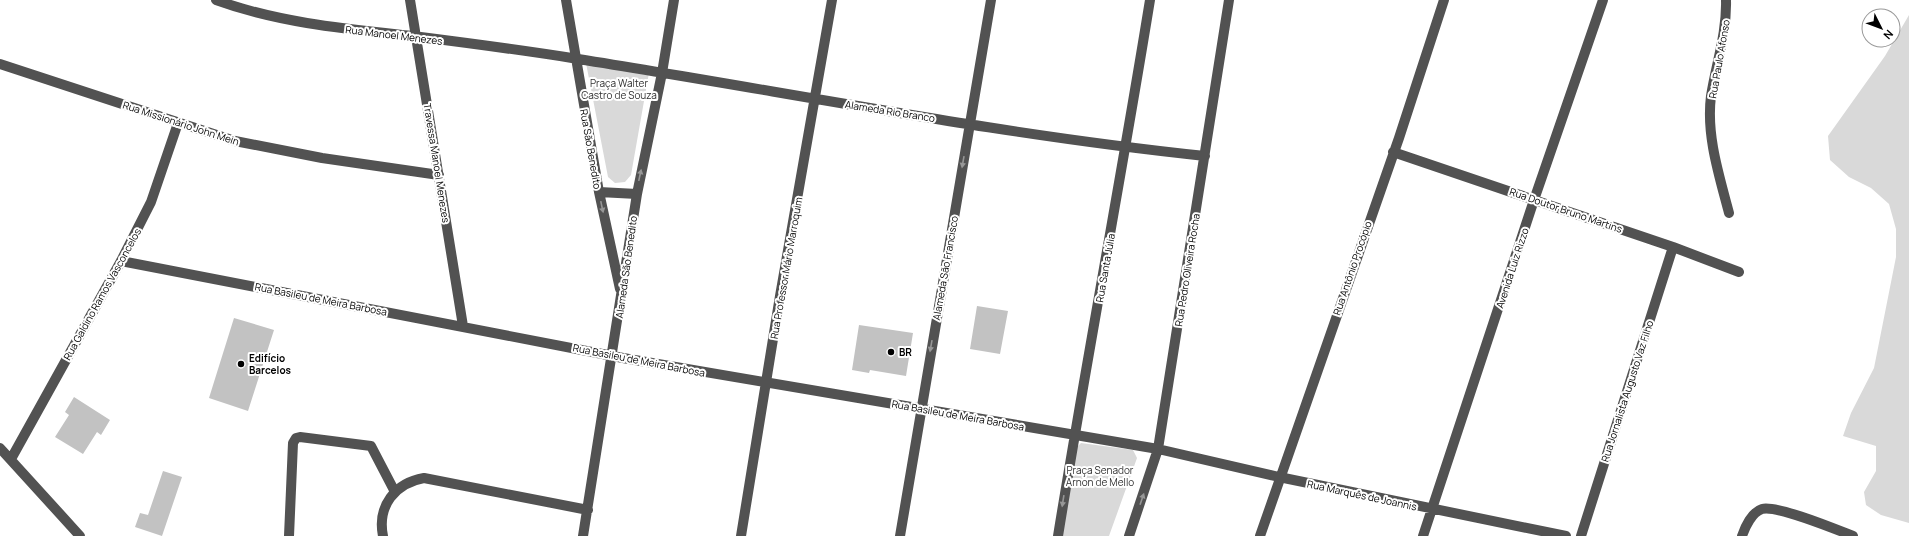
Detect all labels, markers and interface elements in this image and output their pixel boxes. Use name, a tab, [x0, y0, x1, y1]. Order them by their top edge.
north arrow	[1861, 8, 1901, 48]
street label: Rua Paulo Afonso	[1705, 18, 1733, 100]
street label: Rua Manoel Menezes	[345, 22, 443, 48]
text: N	[1881, 27, 1897, 43]
park label: Praça Walter Castro de Souza	[581, 76, 657, 102]
street label: Alameda Rio Branco	[844, 97, 936, 125]
street label: Rua Missionário John Mein	[121, 98, 241, 148]
street label: Travessa Manoel Menezes	[421, 102, 453, 224]
street label: Rua São Benedito	[577, 108, 605, 190]
one-way arrow	[960, 156, 966, 168]
one-way arrow	[638, 169, 644, 181]
street label: Rua Doutor Bruno Martins	[1508, 184, 1624, 236]
street label: Rua Professor Mário Marroquim	[767, 196, 805, 340]
one-way arrow	[600, 201, 606, 213]
street label: Rua Pedro Oliveira Rocha	[1171, 213, 1203, 327]
street label: Alameda São Benedito	[612, 215, 640, 319]
street label: Alameda São Francisco	[929, 215, 961, 321]
street label: Rua Antônio Procópio	[1329, 219, 1375, 317]
street label: Rua Galdino Ramos Vasconcelos	[60, 226, 144, 362]
street label: Avenida Luiz Rizzo	[1492, 226, 1532, 310]
street label: Rua Santa Júlia	[1092, 232, 1118, 304]
street label: Rua Basileu de Meira Barbosa	[254, 279, 388, 319]
street label: Rua Jornalista Augusto Vaz Filho	[1597, 318, 1657, 464]
one-way arrow	[928, 339, 934, 352]
street label: Rua Basileu de Meira Barbosa	[572, 340, 706, 380]
place label: BR	[899, 345, 912, 359]
marker: BR	[886, 347, 896, 357]
place label: Edifício Barcelos	[249, 351, 291, 377]
marker: Edifício Barcelos	[236, 359, 246, 369]
street label: Rua Basileu de Meira Barbosa	[891, 396, 1025, 434]
park label: Praça Senador Arnon de Mello	[1066, 463, 1134, 489]
street label: Rua Marquês de Joannis	[1306, 477, 1418, 513]
one-way arrow	[1139, 493, 1145, 505]
one-way arrow	[1060, 495, 1066, 507]

